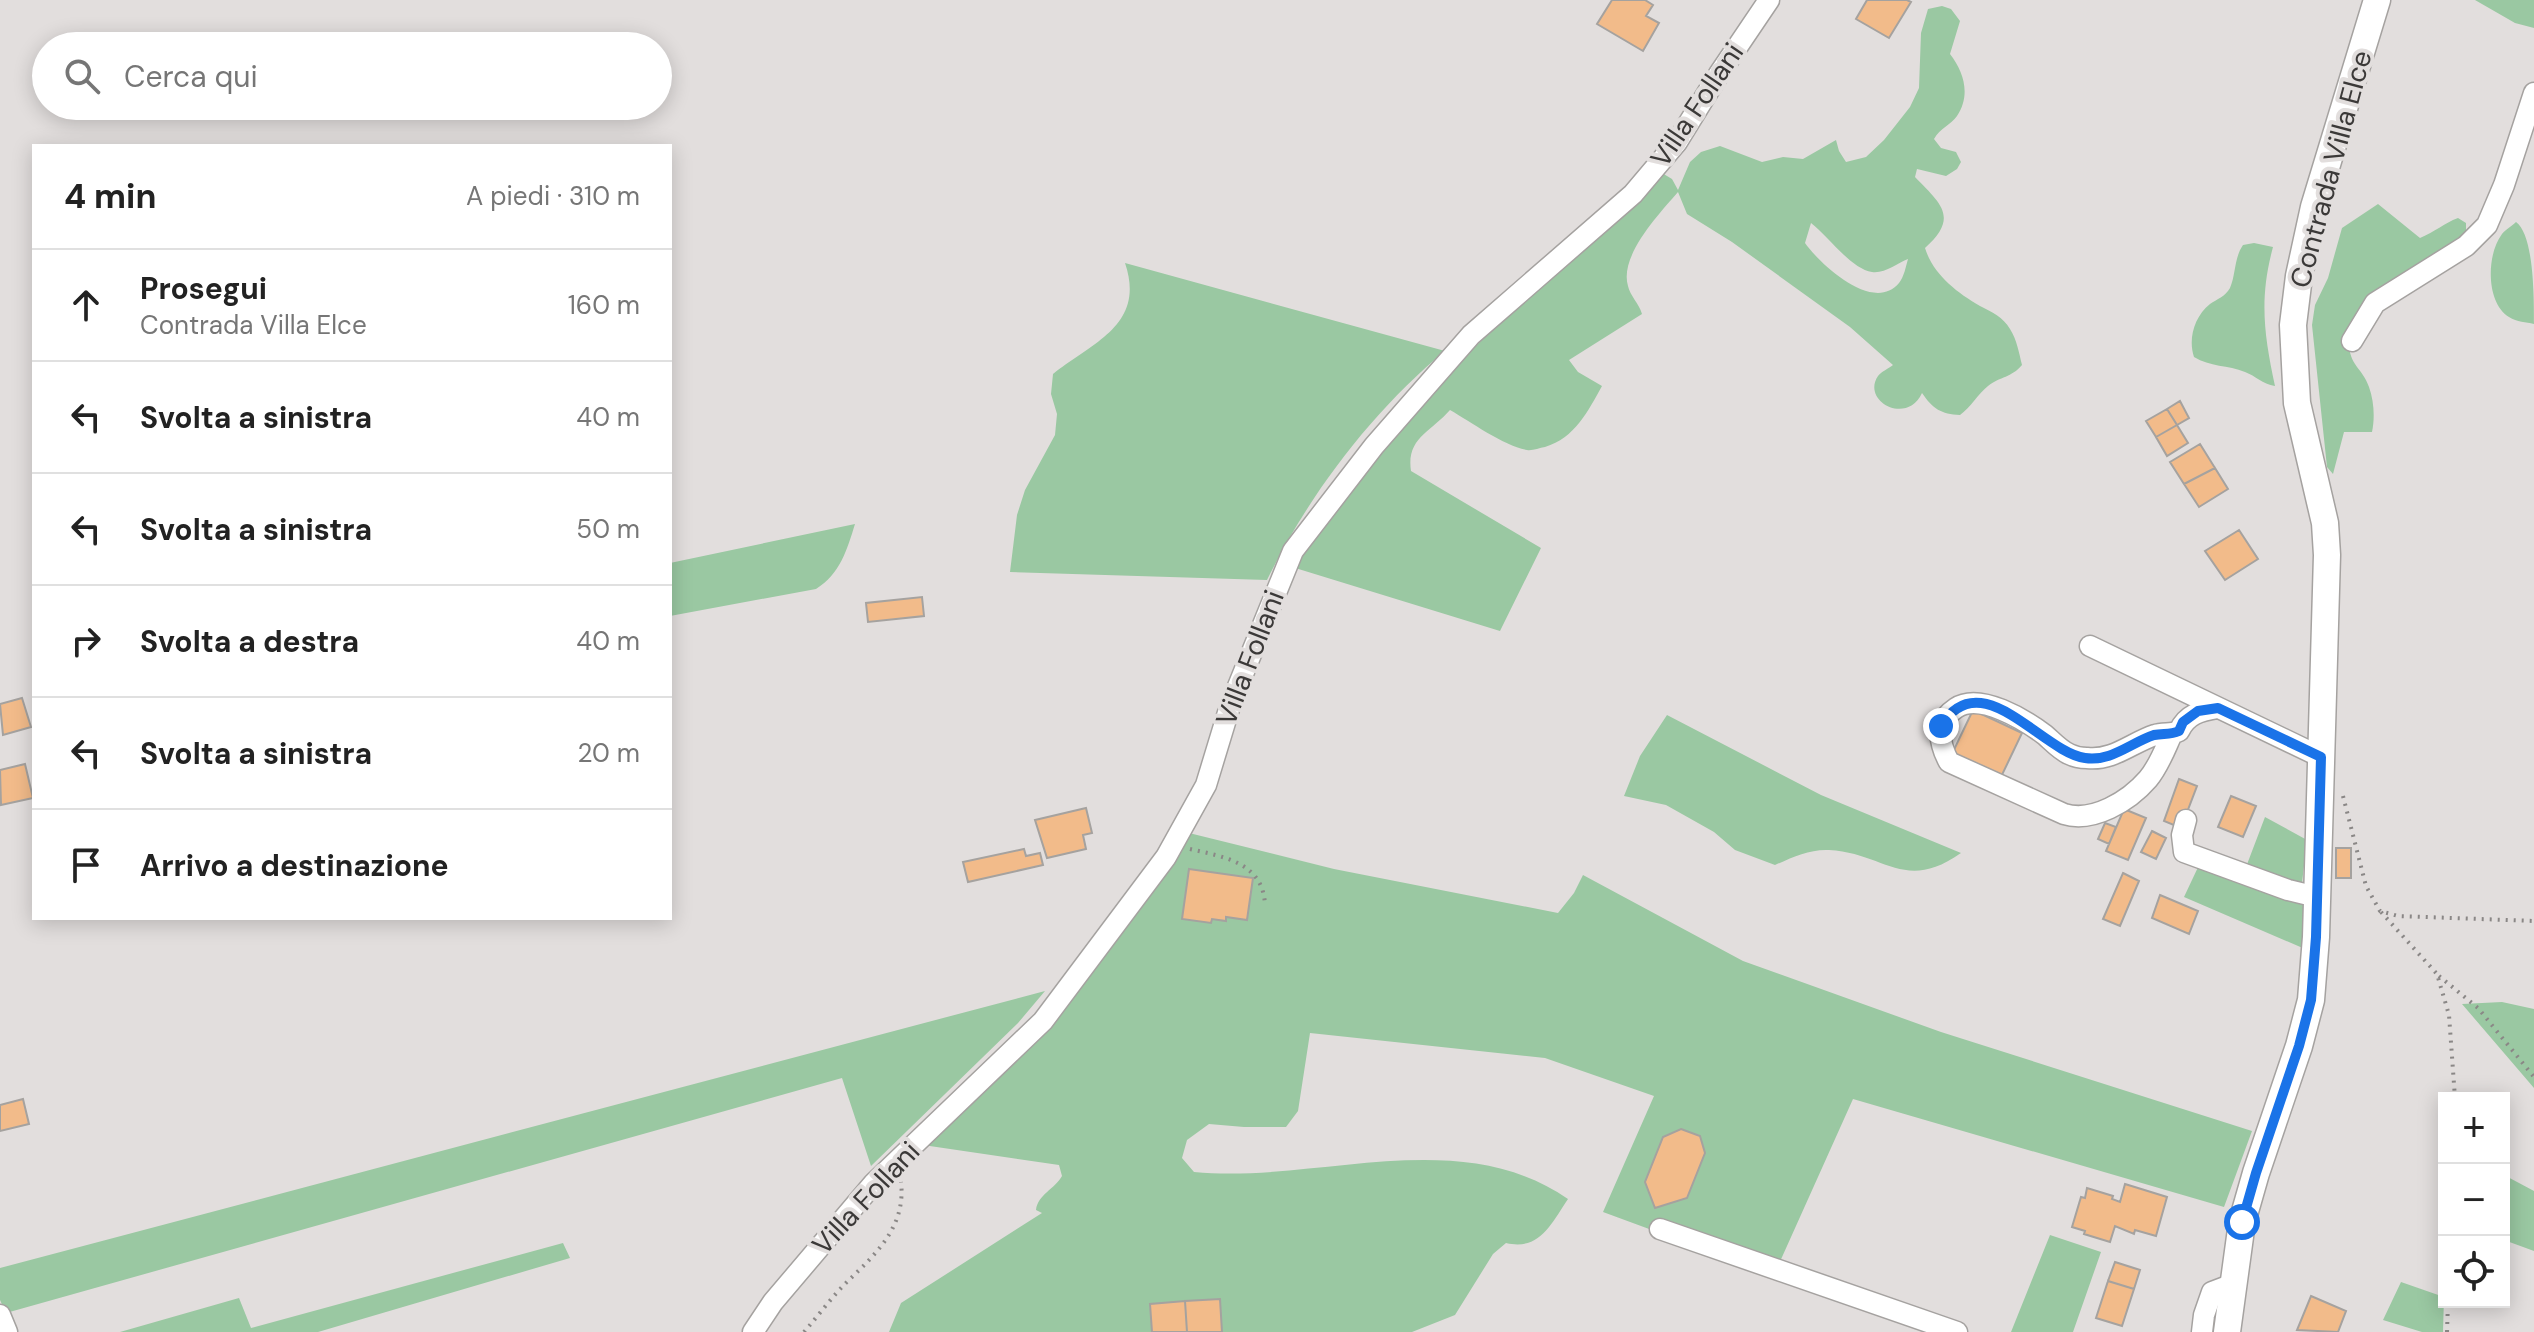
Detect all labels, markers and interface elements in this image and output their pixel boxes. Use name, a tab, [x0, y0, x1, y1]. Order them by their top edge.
search box	[32, 32, 672, 120]
street label: Villa Follani	[1642, 36, 1752, 174]
street label: Contrada Villa Elce	[2282, 46, 2380, 292]
icon: search	[60, 54, 104, 98]
text: Cerca qui	[124, 57, 258, 96]
text: 4 min	[64, 174, 156, 219]
text: A piedi · 310 m	[466, 179, 640, 213]
text: Prosegui	[140, 269, 267, 308]
icon: ahead	[64, 283, 108, 327]
text: 160 m	[568, 288, 640, 322]
text: Contrada Villa Elce	[140, 308, 367, 342]
icon: left	[64, 395, 108, 439]
text: Svolta a sinistra	[140, 398, 372, 437]
text: 40 m	[576, 400, 640, 434]
icon: left	[64, 507, 108, 551]
text: Svolta a sinistra	[140, 510, 372, 549]
text: 50 m	[576, 512, 640, 546]
street label: Villa Follani	[1207, 585, 1293, 731]
icon: right	[64, 619, 108, 663]
text: Svolta a destra	[140, 622, 359, 661]
text: 40 m	[576, 624, 640, 658]
route end	[1923, 708, 1959, 744]
icon: left	[64, 731, 108, 775]
text: Svolta a sinistra	[140, 734, 372, 773]
text: 20 m	[577, 736, 640, 770]
icon: arrive	[64, 843, 108, 887]
text: Arrivo a destinazione	[140, 846, 449, 885]
map controls	[2438, 1092, 2510, 1308]
button: +	[2438, 1092, 2510, 1164]
street label: Villa Follani	[804, 1133, 928, 1263]
button: −	[2438, 1164, 2510, 1236]
route start	[2224, 1204, 2260, 1240]
button: locate	[2438, 1236, 2510, 1308]

